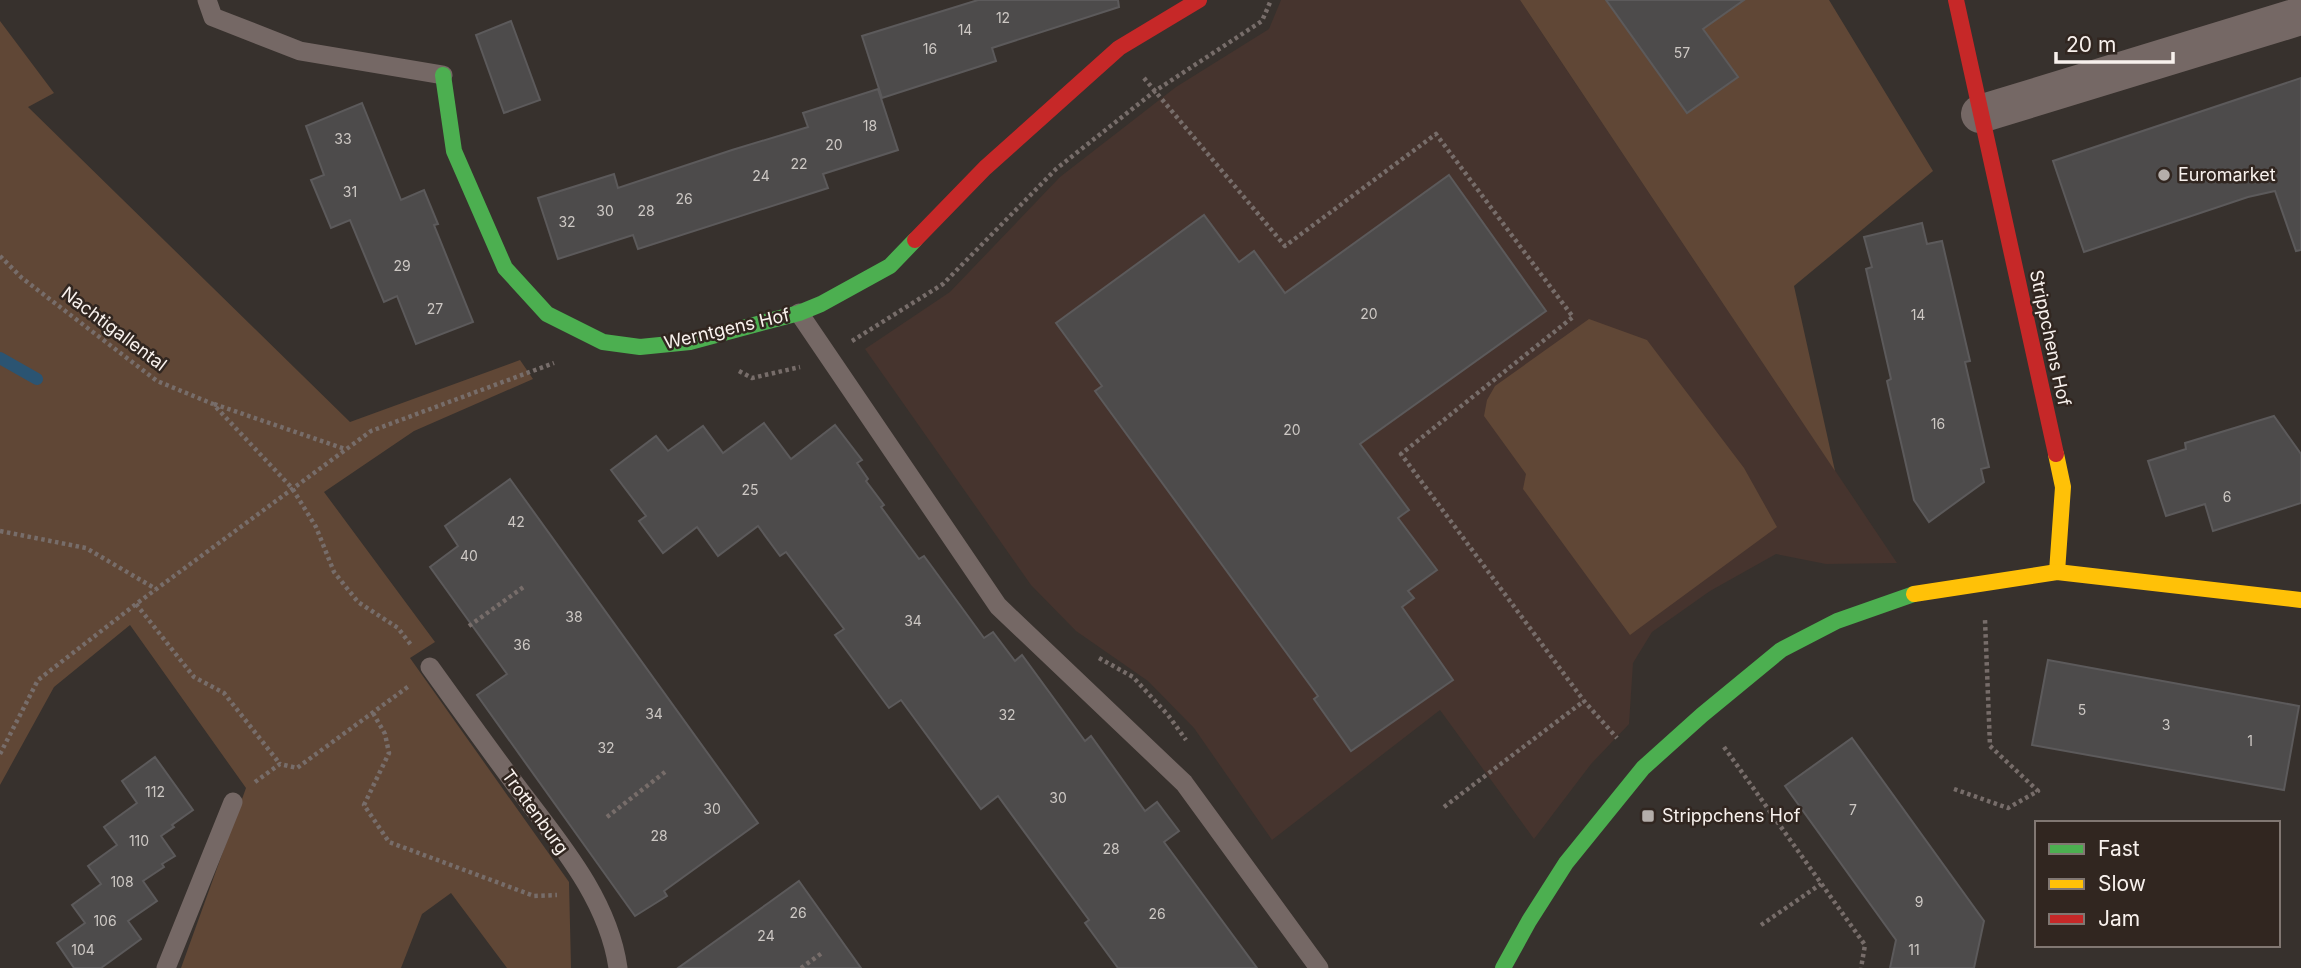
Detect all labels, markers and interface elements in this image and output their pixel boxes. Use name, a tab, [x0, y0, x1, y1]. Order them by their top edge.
house number: 12	[996, 9, 1010, 26]
house number: 14	[958, 21, 972, 38]
scale bar	[2056, 21, 2173, 65]
text: 20 m	[2066, 32, 2116, 57]
house number: 16	[923, 40, 937, 57]
house number: 57	[1674, 44, 1690, 61]
house number: 18	[863, 117, 877, 134]
house number: 33	[334, 130, 352, 147]
house number: 20	[825, 136, 843, 153]
house number: 22	[790, 155, 808, 172]
place label: Euromarket	[2178, 164, 2276, 185]
house number: 24	[752, 167, 770, 184]
marker: Euromarket	[2156, 167, 2172, 183]
house number: 31	[343, 183, 357, 200]
house number: 26	[675, 190, 693, 207]
house number: 30	[596, 202, 614, 219]
house number: 28	[637, 202, 655, 219]
house number: 32	[558, 213, 576, 230]
house number: 29	[393, 257, 411, 274]
street label: Strippchens Hof	[2026, 268, 2075, 408]
street label: Nachtigallental	[58, 282, 171, 375]
house number: 27	[427, 300, 443, 317]
street label: Werntgens Hof	[662, 304, 792, 353]
house number: 20	[1360, 305, 1378, 322]
house number: 14	[1911, 306, 1925, 323]
house number: 16	[1931, 415, 1945, 432]
house number: 20	[1283, 421, 1301, 438]
house number: 25	[741, 481, 759, 498]
house number: 6	[2223, 488, 2231, 505]
house number: 42	[507, 513, 525, 530]
house number: 40	[460, 547, 478, 564]
house number: 38	[565, 608, 583, 625]
house number: 34	[904, 612, 922, 629]
house number: 36	[513, 636, 531, 653]
house number: 5	[2078, 701, 2086, 718]
house number: 34	[645, 705, 663, 722]
house number: 32	[998, 706, 1016, 723]
house number: 3	[2162, 716, 2170, 733]
house number: 1	[2247, 732, 2253, 749]
house number: 32	[597, 739, 615, 756]
street label: Trottenburg	[498, 765, 573, 858]
house number: 112	[145, 783, 165, 800]
house number: 30	[1049, 789, 1067, 806]
house number: 30	[703, 800, 721, 817]
house number: 7	[1849, 801, 1857, 818]
place label: Strippchens Hof	[1662, 805, 1801, 826]
marker: Strippchens Hof	[1640, 808, 1656, 824]
legend	[2035, 821, 2280, 947]
house number: 28	[650, 827, 668, 844]
house number: 110	[129, 832, 149, 849]
text: Fast	[2098, 836, 2140, 861]
house number: 28	[1102, 840, 1120, 857]
text: Slow	[2098, 871, 2146, 896]
house number: 108	[110, 873, 134, 890]
house number: 9	[1915, 893, 1923, 910]
house number: 26	[789, 904, 807, 921]
house number: 26	[1148, 905, 1166, 922]
text: Jam	[2098, 906, 2140, 931]
house number: 106	[93, 912, 117, 929]
house number: 24	[757, 927, 775, 944]
house number: 104	[71, 941, 95, 958]
house number: 11	[1908, 941, 1920, 958]

